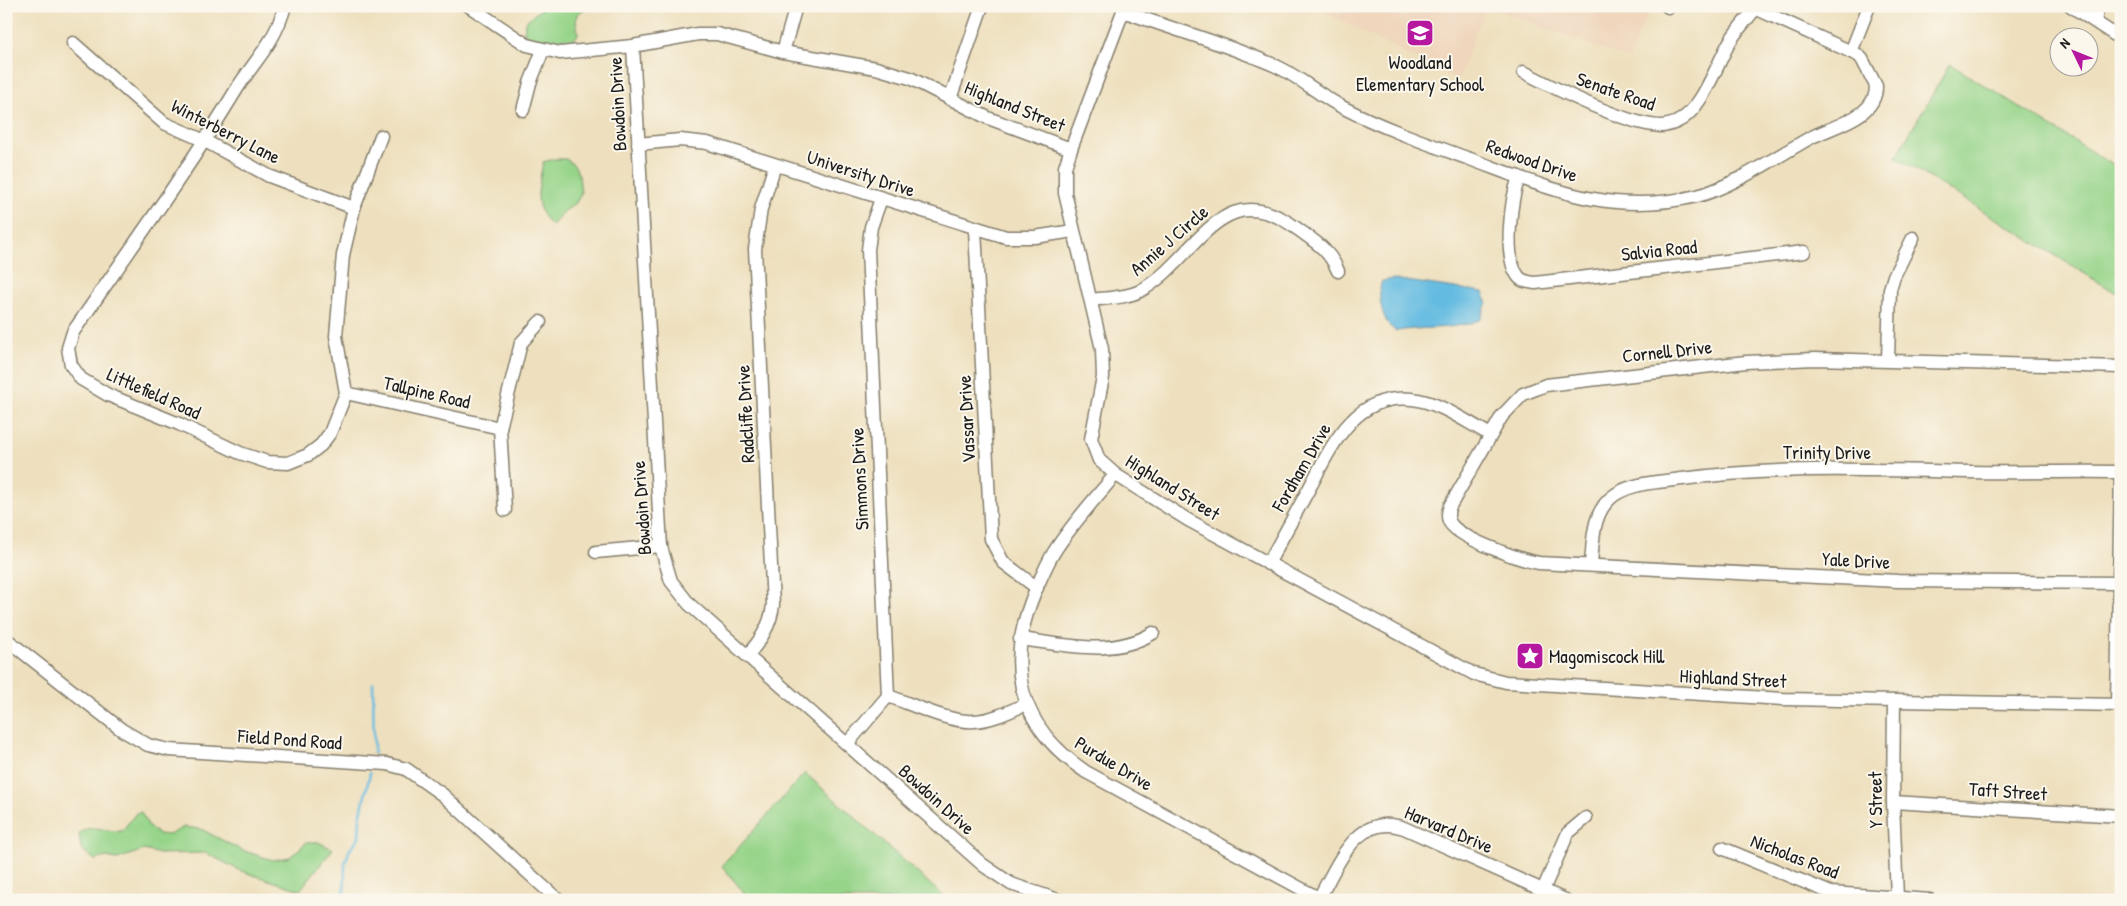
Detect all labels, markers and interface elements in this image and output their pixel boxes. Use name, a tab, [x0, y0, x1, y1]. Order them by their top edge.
school or university icon: Woodland Elementary School	[1405, 18, 1435, 48]
north arrow	[2050, 28, 2100, 78]
text: N	[2055, 33, 2074, 52]
place label: Woodland Elementary School	[1356, 49, 1485, 97]
street label: Bowdoin Drive	[602, 56, 632, 152]
street label: Senate Road	[1573, 65, 1660, 117]
street label: Highland Street	[961, 74, 1070, 138]
street label: Winterberry Lane	[167, 92, 285, 170]
street label: Redwood Drive	[1483, 132, 1582, 188]
street label: University Drive	[804, 143, 919, 203]
street label: Annie J Circle	[1124, 198, 1214, 281]
street label: Salvia Road	[1620, 233, 1699, 267]
street label: Cornell Drive	[1621, 333, 1713, 369]
street label: Littlefield Road	[103, 361, 206, 425]
street label: Radcliffe Drive	[729, 364, 761, 464]
street label: Tallpine Road	[381, 369, 474, 415]
street label: Vassar Drive	[951, 374, 981, 463]
street label: Fordham Drive	[1265, 418, 1337, 517]
street label: Simmons Drive	[843, 427, 875, 531]
street label: Trinity Drive	[1783, 439, 1871, 465]
street label: Highland Street	[1121, 448, 1226, 527]
street label: Bowdoin Drive	[625, 460, 657, 556]
street label: Yale Drive	[1821, 545, 1891, 575]
place icon: Magomiscock Hill	[1515, 641, 1545, 671]
place label: Magomiscock Hill	[1549, 643, 1665, 669]
street label: Highland Street	[1679, 662, 1787, 694]
street label: Field Pond Road	[236, 722, 343, 756]
street label: Purdue Drive	[1070, 730, 1158, 797]
street label: Bowdoin Drive	[893, 758, 981, 840]
street label: Y Street	[1861, 771, 1888, 829]
street label: Taft Street	[1968, 775, 2048, 807]
street label: Harvard Drive	[1401, 799, 1498, 859]
street label: Nicholas Road	[1747, 827, 1843, 885]

